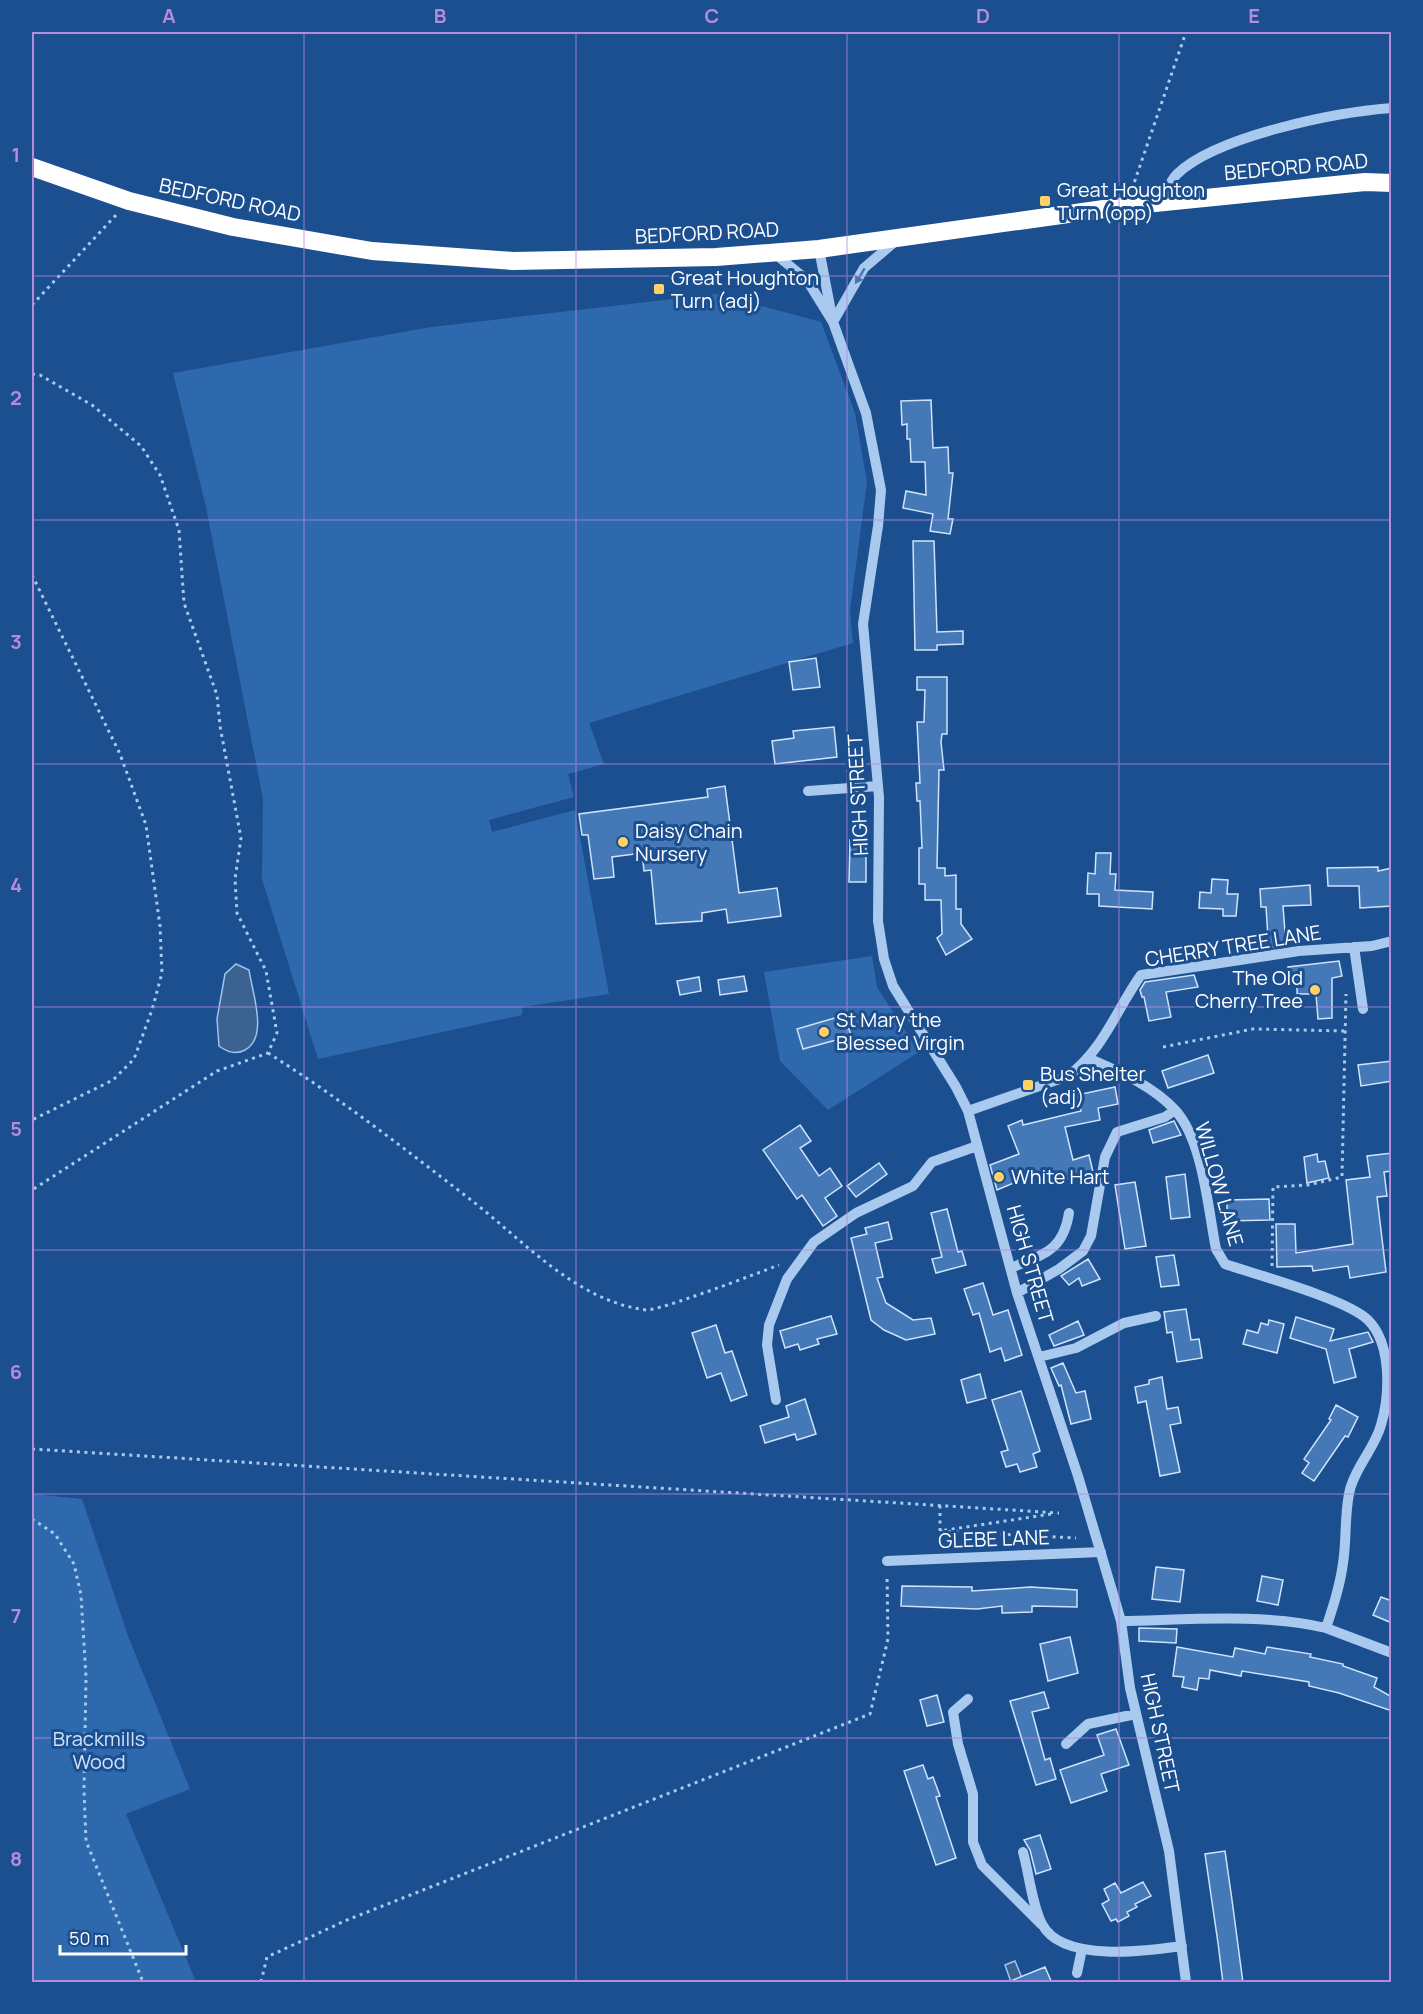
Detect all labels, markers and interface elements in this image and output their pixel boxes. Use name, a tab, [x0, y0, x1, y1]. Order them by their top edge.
text: A	[162, 2, 176, 29]
text: B	[434, 2, 447, 29]
text: C	[705, 2, 719, 29]
text: D	[976, 2, 990, 29]
text: E	[1248, 2, 1260, 29]
text: 1	[12, 141, 20, 168]
street label: BEDFORD ROAD	[1223, 147, 1369, 186]
street label: BEDFORD ROAD	[157, 171, 304, 228]
place label: Great Houghton Turn (opp)	[1057, 176, 1205, 226]
marker: Great Houghton Turn (opp)	[1038, 194, 1052, 208]
street label: BEDFORD ROAD	[634, 215, 780, 250]
place label: Great Houghton Turn (adj)	[671, 264, 819, 314]
one-way arrow	[855, 268, 865, 285]
marker: Great Houghton Turn (adj)	[652, 282, 666, 296]
text: 2	[10, 384, 22, 411]
text: 3	[10, 628, 22, 655]
street label: HIGH STREET	[841, 733, 874, 857]
place label: Daisy Chain Nursery	[635, 817, 743, 867]
marker: Daisy Chain Nursery	[616, 835, 630, 849]
text: 4	[10, 871, 22, 898]
street label: CHERRY TREE LANE	[1143, 918, 1323, 973]
place label: The Old Cherry Tree	[1195, 964, 1303, 1014]
marker: The Old Cherry Tree	[1308, 983, 1322, 997]
place label: St Mary the Blessed Virgin	[836, 1006, 965, 1056]
marker: St Mary the Blessed Virgin	[817, 1025, 831, 1039]
place label: Bus Shelter (adj)	[1040, 1060, 1146, 1110]
marker: Bus Shelter (adj)	[1021, 1078, 1035, 1092]
text: 5	[10, 1115, 22, 1142]
street label: WILLOW LANE	[1189, 1119, 1250, 1249]
place label: White Hart	[1011, 1163, 1110, 1190]
marker: White Hart	[992, 1170, 1006, 1184]
street label: HIGH STREET	[1001, 1202, 1060, 1326]
text: 6	[10, 1358, 22, 1385]
street label: GLEBE LANE	[938, 1523, 1050, 1554]
text: 7	[11, 1602, 21, 1629]
street label: HIGH STREET	[1135, 1671, 1186, 1795]
park label: Brackmills Wood	[53, 1725, 145, 1775]
text: 8	[10, 1845, 22, 1872]
scale bar	[60, 1918, 186, 1956]
text: 50 m	[69, 1926, 109, 1950]

